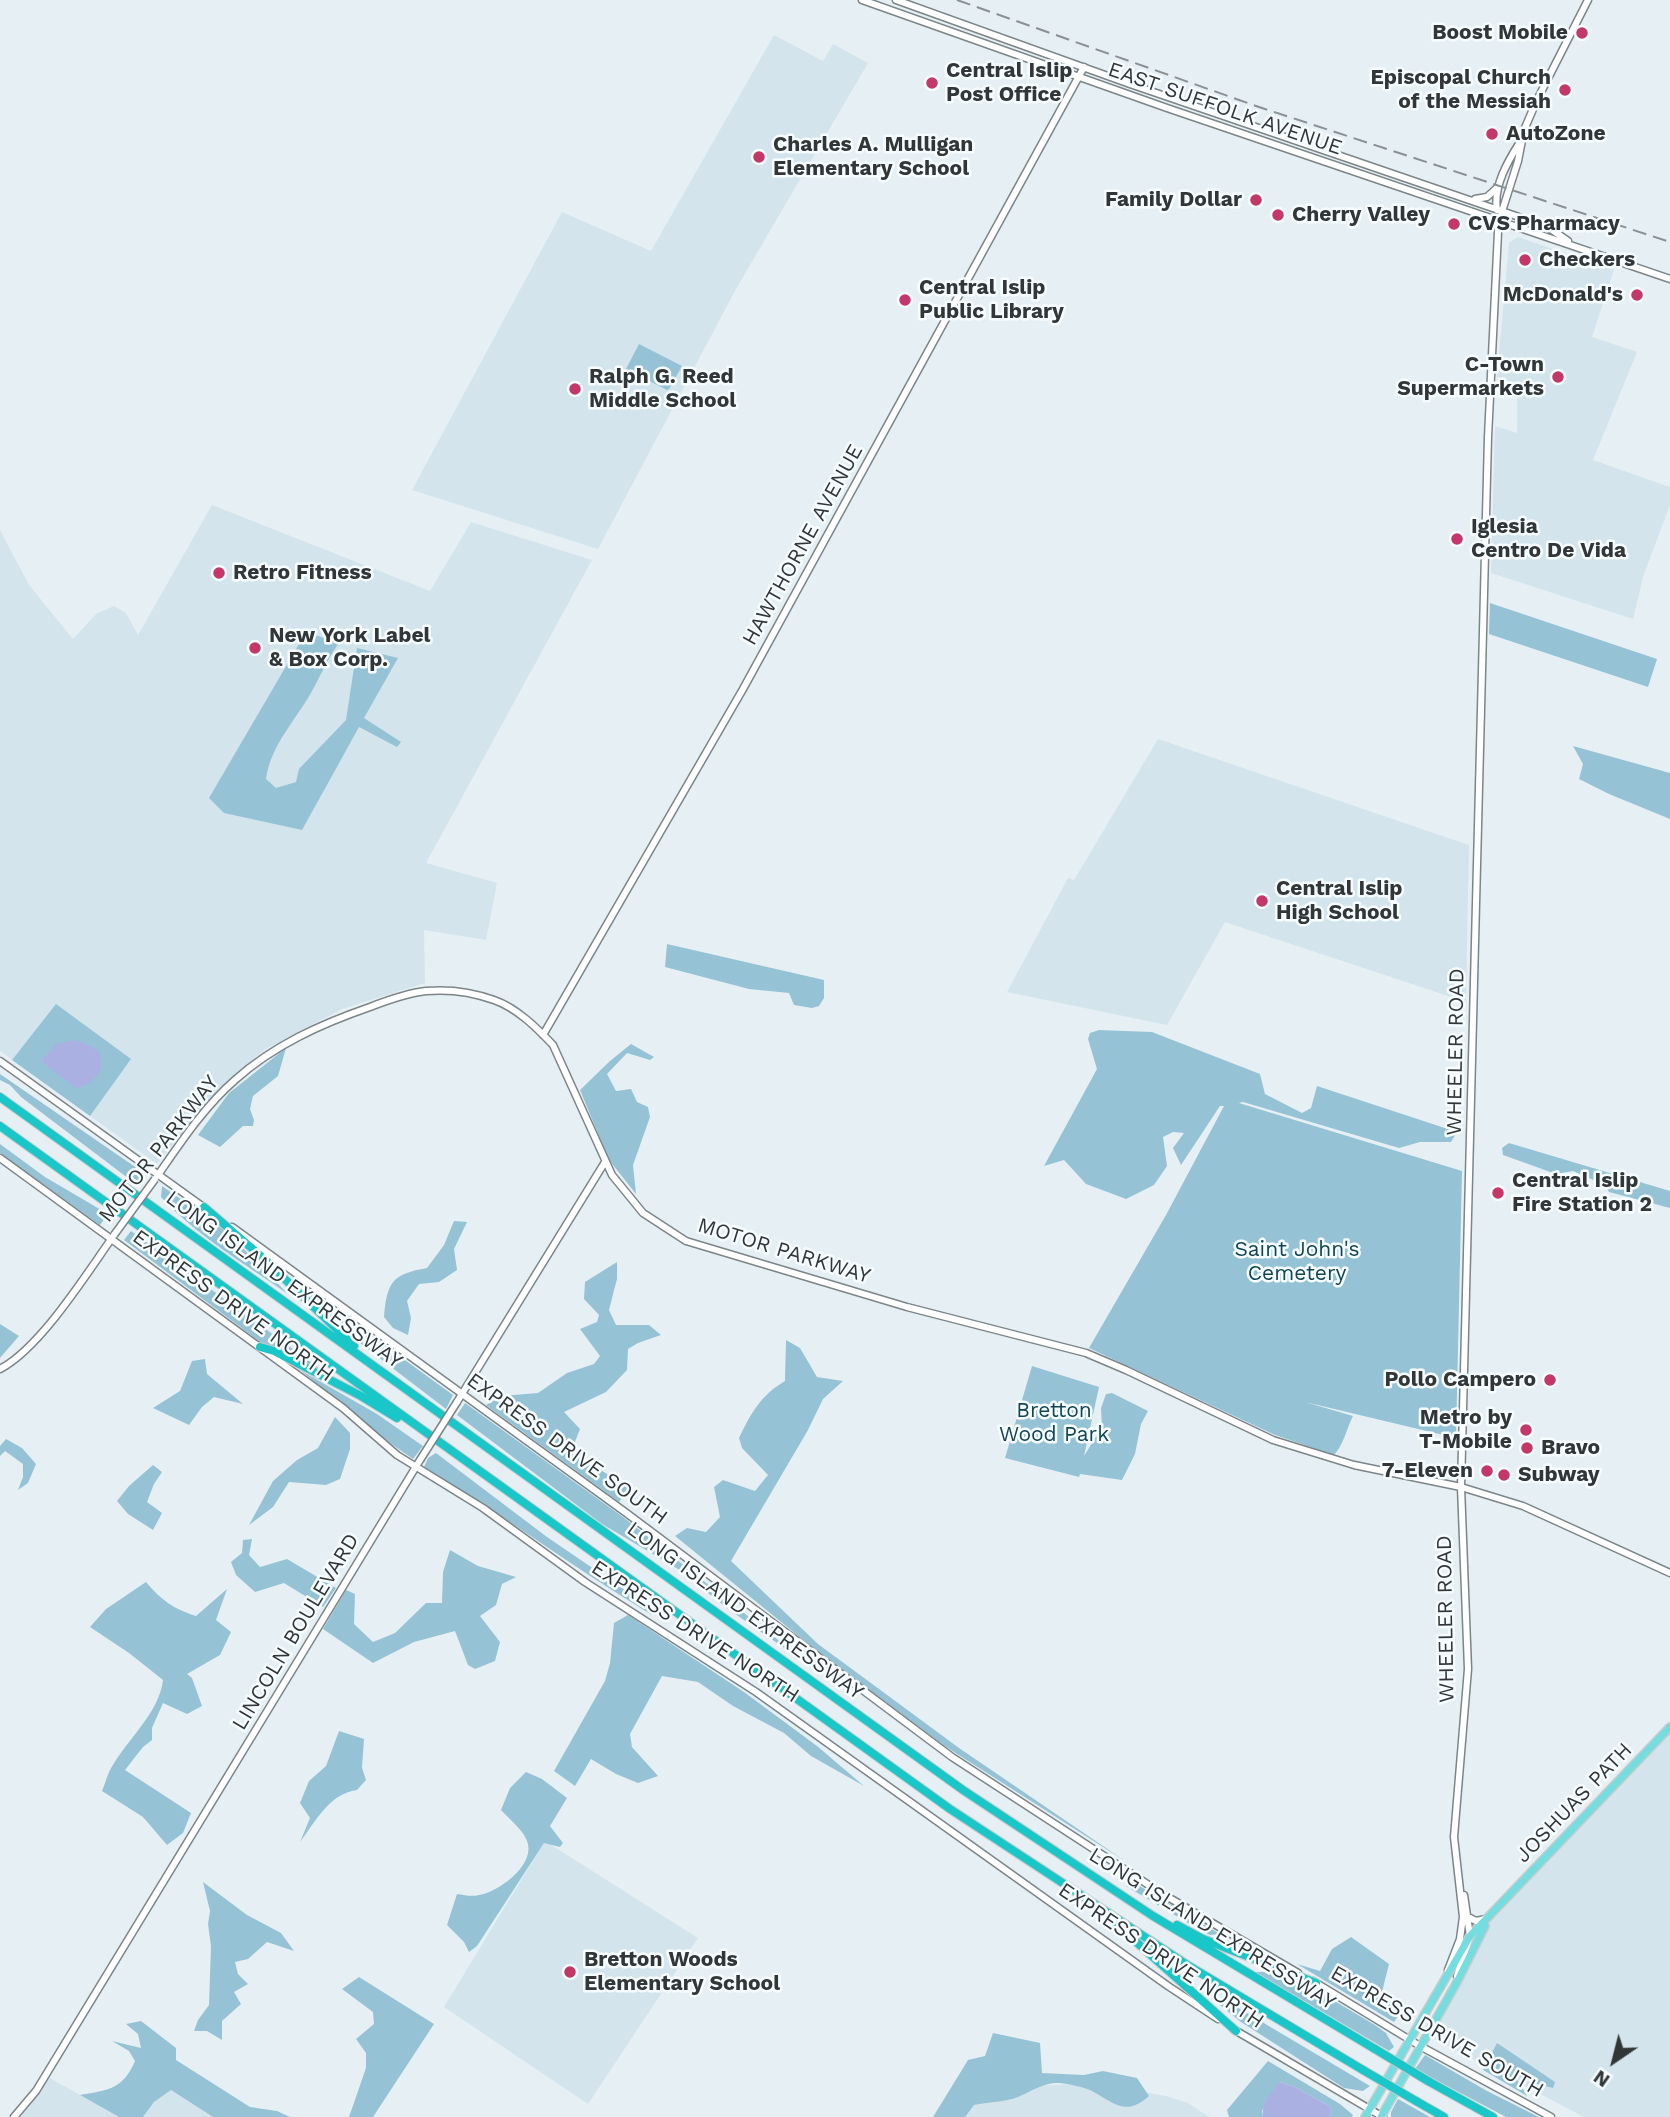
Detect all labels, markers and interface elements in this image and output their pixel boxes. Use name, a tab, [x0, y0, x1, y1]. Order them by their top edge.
place label: Boost Mobile	[1432, 20, 1568, 46]
marker: Boost Mobile	[1574, 25, 1590, 41]
street label: EAST SUFFOLK AVENUE	[1105, 57, 1345, 161]
place label: Central Islip Post Office	[946, 58, 1072, 108]
place label: Episcopal Church of the Messiah	[1371, 65, 1551, 115]
marker: Central Islip Post Office	[924, 75, 940, 91]
marker: Episcopal Church of the Messiah	[1557, 82, 1573, 98]
place label: AutoZone	[1506, 121, 1606, 147]
marker: AutoZone	[1484, 126, 1500, 142]
place label: Charles A. Mulligan Elementary School	[773, 132, 973, 182]
marker: Charles A. Mulligan Elementary School	[751, 149, 767, 165]
place label: Family Dollar	[1105, 187, 1242, 213]
marker: Family Dollar	[1248, 192, 1264, 208]
place label: Cherry Valley	[1292, 202, 1430, 228]
marker: Cherry Valley	[1270, 207, 1286, 223]
place label: CVS Pharmacy	[1468, 211, 1620, 237]
marker: CVS Pharmacy	[1446, 216, 1462, 232]
place label: Checkers	[1539, 247, 1635, 273]
marker: Checkers	[1517, 252, 1533, 268]
place label: Central Islip Public Library	[919, 275, 1064, 325]
place label: McDonald's	[1503, 282, 1623, 308]
marker: McDonald's	[1629, 287, 1645, 303]
marker: Central Islip Public Library	[897, 292, 913, 308]
place label: C‑Town Supermarkets	[1397, 352, 1544, 402]
place label: Ralph G. Reed Middle School	[589, 364, 736, 414]
marker: C‑Town Supermarkets	[1550, 369, 1566, 385]
marker: Ralph G. Reed Middle School	[567, 381, 583, 397]
street label: HAWTHORNE AVENUE	[737, 440, 869, 650]
place label: Iglesia Centro De Vida	[1471, 514, 1626, 564]
marker: Iglesia Centro De Vida	[1449, 531, 1465, 547]
place label: Retro Fitness	[233, 560, 372, 586]
marker: Retro Fitness	[211, 565, 227, 581]
place label: New York Label & Box Corp.	[269, 623, 430, 673]
marker: New York Label & Box Corp.	[247, 640, 263, 656]
place label: Central Islip High School	[1276, 876, 1402, 926]
marker: Central Islip High School	[1254, 893, 1270, 909]
street label: WHEELER ROAD	[1442, 968, 1470, 1136]
street label: MOTOR PARKWAY	[94, 1071, 224, 1227]
place label: Central Islip Fire Station 2	[1512, 1168, 1652, 1218]
marker: Central Islip Fire Station 2	[1490, 1185, 1506, 1201]
street label: LONG ISLAND EXPRESSWAY	[161, 1186, 407, 1374]
street label: MOTOR PARKWAY	[694, 1213, 874, 1289]
street label: EXPRESS DRIVE NORTH	[127, 1225, 339, 1387]
park label: Saint John's Cemetery	[1234, 1237, 1360, 1287]
place label: Pollo Campero	[1384, 1367, 1536, 1393]
street label: EXPRESS DRIVE SOUTH	[462, 1368, 672, 1530]
marker: Pollo Campero	[1542, 1372, 1558, 1388]
park label: Bretton Wood Park	[999, 1398, 1109, 1448]
place label: Metro by T-Mobile	[1419, 1405, 1512, 1455]
marker: Metro by T-Mobile	[1518, 1422, 1534, 1438]
place label: Bravo	[1541, 1435, 1600, 1461]
marker: Bravo	[1519, 1440, 1535, 1456]
place label: 7-Eleven	[1382, 1458, 1473, 1484]
place label: Subway	[1518, 1462, 1599, 1488]
marker: 7-Eleven	[1479, 1463, 1495, 1479]
marker: Subway	[1496, 1467, 1512, 1483]
street label: LONG ISLAND EXPRESSWAY	[622, 1517, 868, 1705]
street label: LINCOLN BOULEVARD	[227, 1529, 365, 1735]
street label: WHEELER ROAD	[1432, 1535, 1460, 1703]
street label: EXPRESS DRIVE NORTH	[586, 1555, 804, 1709]
street label: JOSHUAS PATH	[1510, 1738, 1638, 1868]
street label: LONG ISLAND EXPRESSWAY	[1084, 1842, 1340, 2016]
street label: EXPRESS DRIVE NORTH	[1053, 1878, 1269, 2034]
place label: Bretton Woods Elementary School	[584, 1947, 780, 1997]
street label: EXPRESS DRIVE SOUTH	[1326, 1961, 1548, 2103]
marker: Bretton Woods Elementary School	[562, 1964, 578, 1980]
north arrow	[1579, 2026, 1649, 2096]
text: N	[1589, 2065, 1614, 2092]

